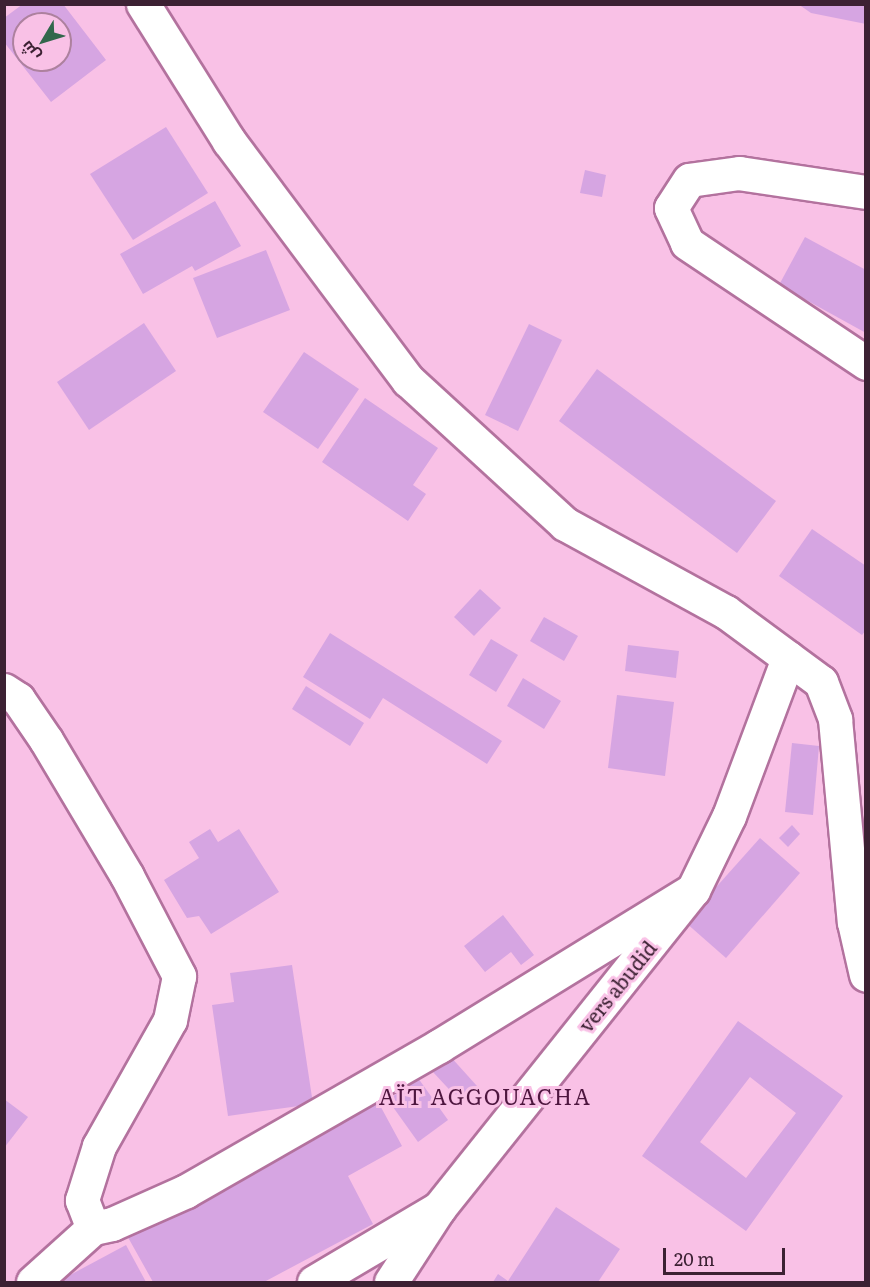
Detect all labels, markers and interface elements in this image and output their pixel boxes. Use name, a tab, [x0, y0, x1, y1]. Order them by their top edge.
north arrow	[12, 12, 72, 72]
text: ش	[14, 36, 45, 67]
street label: vers abudid	[573, 936, 661, 1036]
district label: AÏT AGGOUACHA	[379, 1083, 591, 1109]
scale bar	[666, 1236, 788, 1274]
text: 20 m	[674, 1245, 715, 1272]

